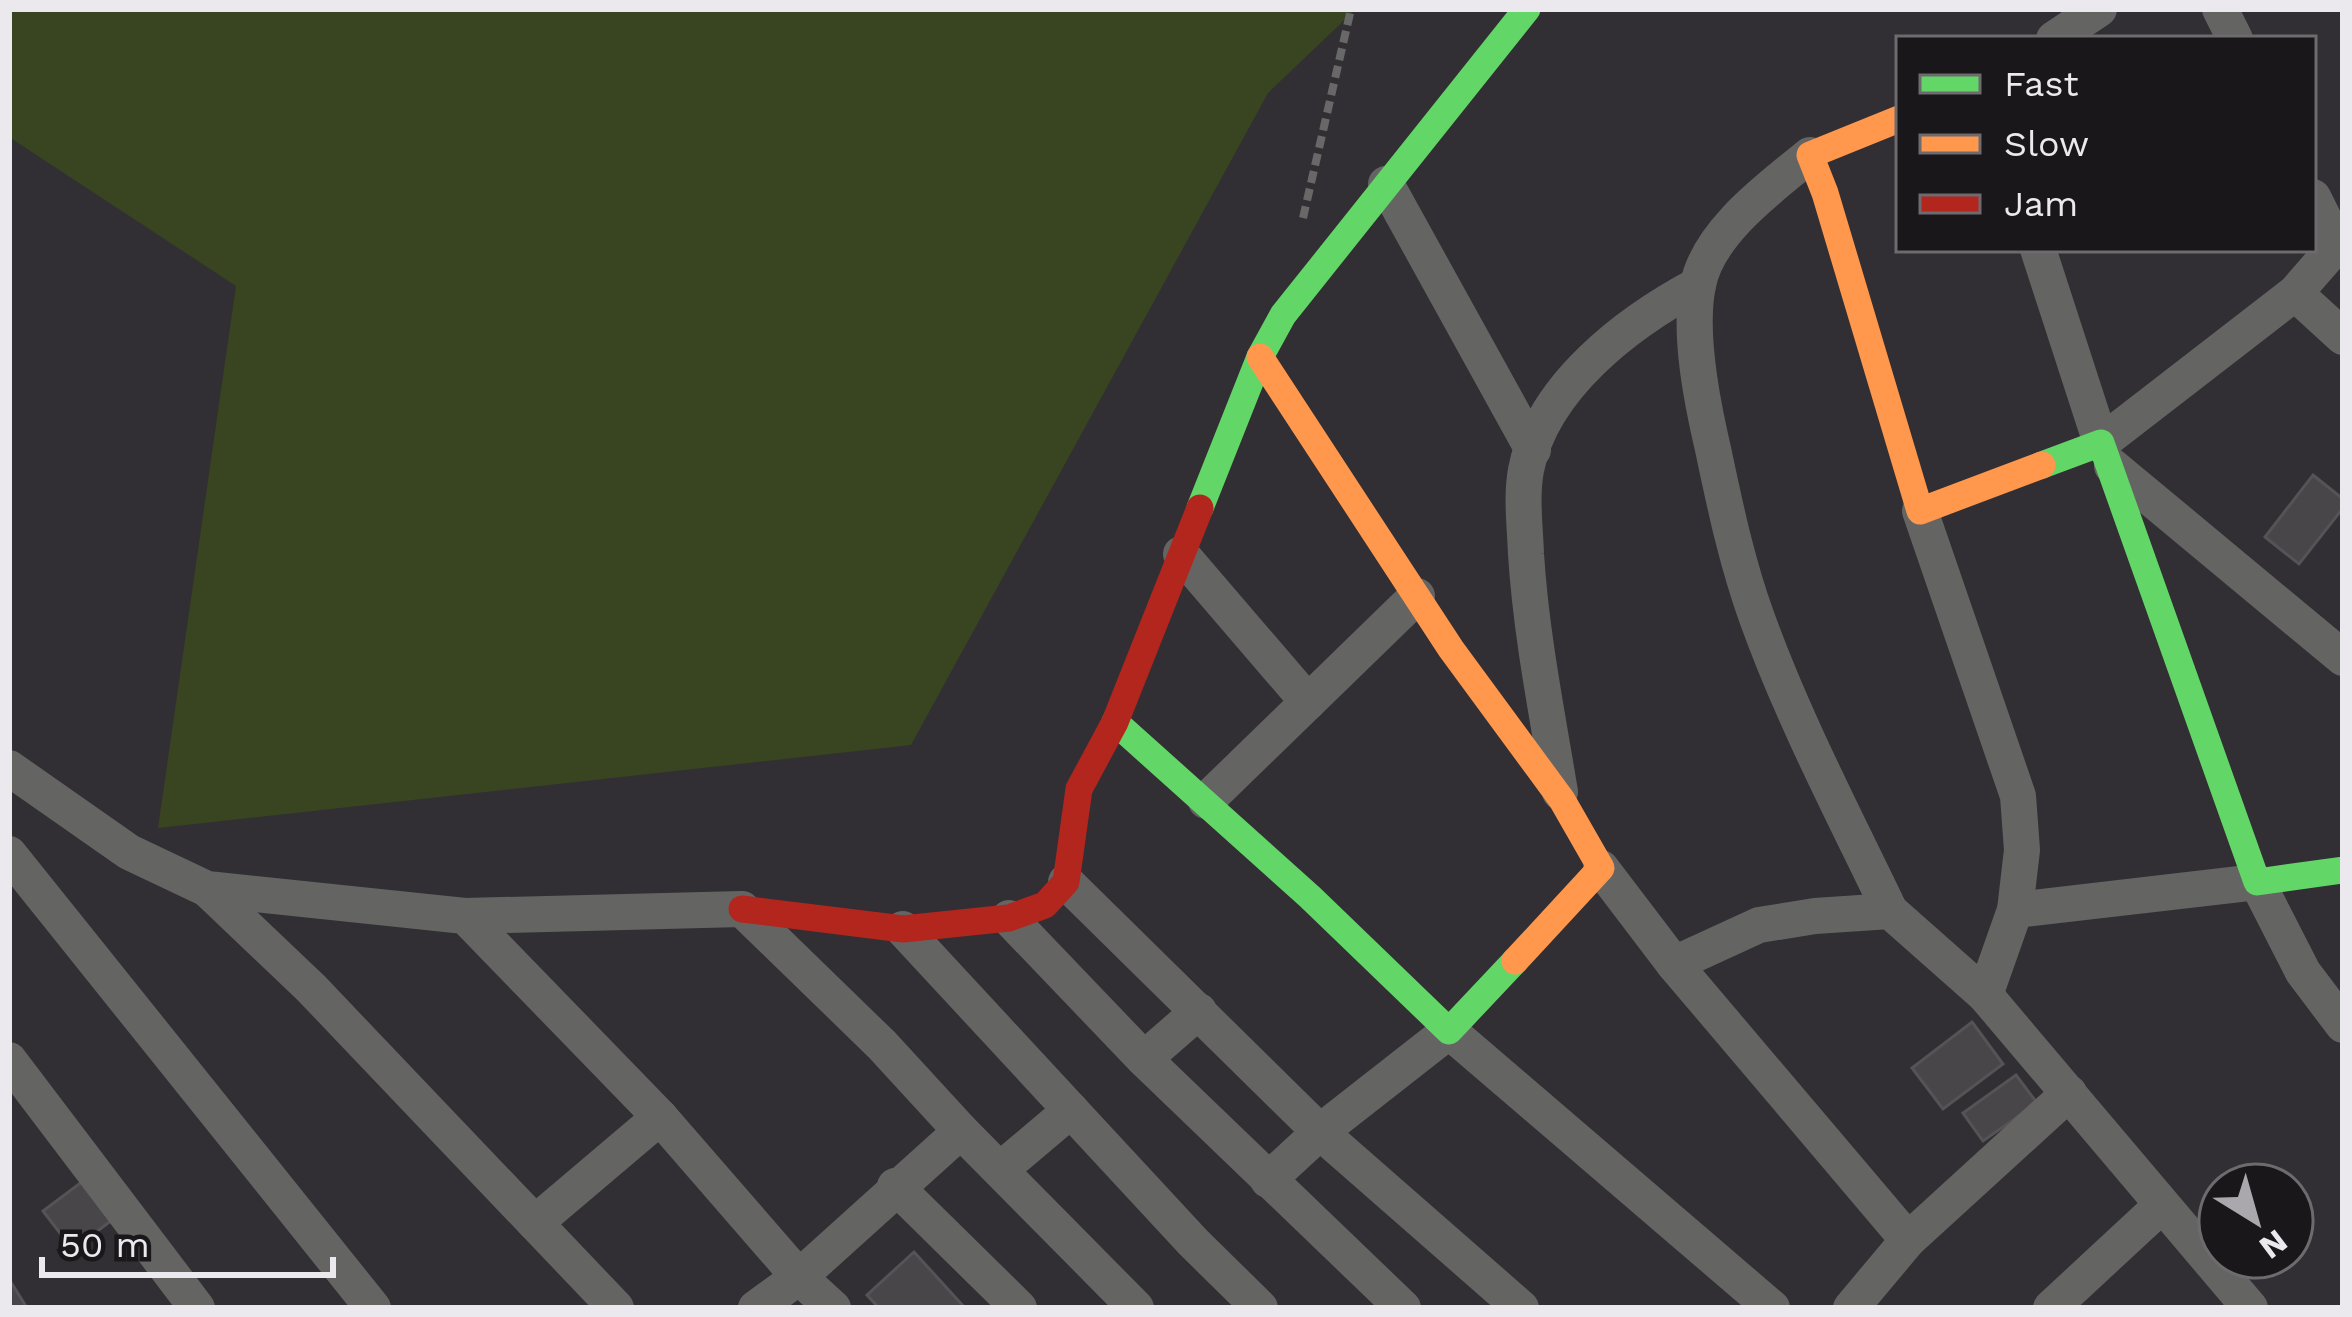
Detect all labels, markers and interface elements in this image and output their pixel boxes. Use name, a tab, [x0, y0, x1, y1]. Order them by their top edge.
legend	[1896, 36, 2316, 252]
text: Fast	[2004, 63, 2079, 105]
text: Slow	[2004, 123, 2089, 165]
text: Jam	[2004, 183, 2078, 225]
north arrow	[2196, 1161, 2316, 1281]
scale bar	[42, 1203, 333, 1277]
text: N	[2252, 1222, 2295, 1267]
text: 50 m	[60, 1224, 150, 1266]

